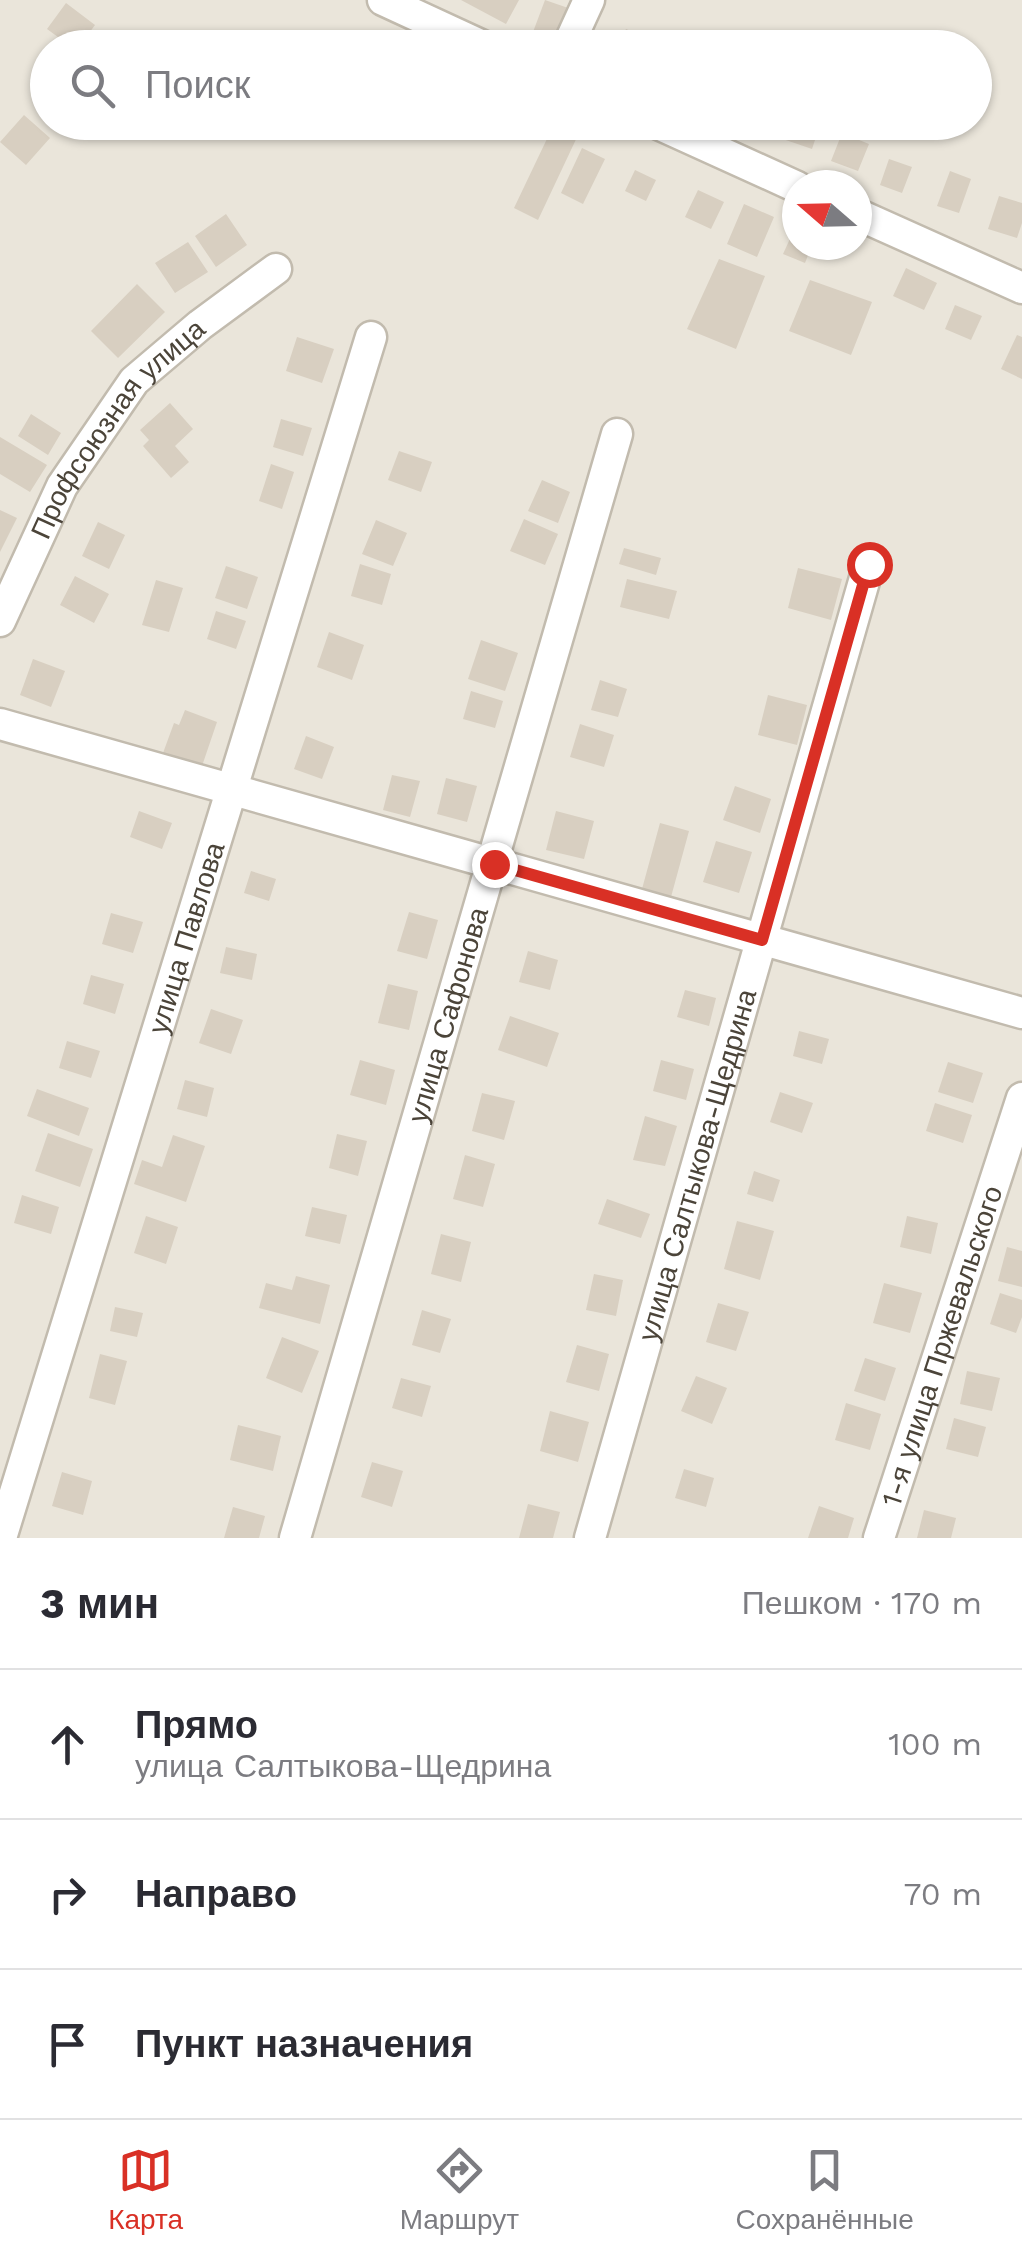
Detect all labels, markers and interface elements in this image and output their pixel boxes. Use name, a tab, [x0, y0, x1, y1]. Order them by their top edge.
search box	[30, 30, 992, 140]
icon: search	[65, 58, 120, 113]
text: Поиск	[145, 63, 250, 107]
north arrow	[782, 170, 872, 260]
street label: Профсоюзная улица	[24, 311, 212, 544]
route start	[847, 542, 893, 588]
street label: улица Павлова	[141, 838, 231, 1038]
route end	[472, 842, 518, 888]
street label: улица Сафонова	[401, 903, 495, 1126]
street label: улица Салтыкова-Щедрина	[631, 985, 763, 1345]
street label: 1-я улица Пржевальского	[874, 1182, 1009, 1510]
text: 3 мин	[40, 1579, 159, 1628]
text: Пешком · 170 m	[742, 1584, 982, 1622]
text: Прямо	[135, 1703, 258, 1747]
icon: ahead	[40, 1717, 95, 1772]
text: 100 m	[888, 1725, 982, 1763]
text: улица Салтыкова-Щедрина	[135, 1747, 551, 1785]
icon: right	[40, 1867, 95, 1922]
text: Направо	[135, 1872, 297, 1916]
text: 70 m	[903, 1875, 982, 1913]
icon: arrive	[40, 2017, 95, 2072]
text: Пункт назначения	[135, 2022, 473, 2066]
tab: Карта	[108, 2143, 183, 2236]
tab: Маршрут	[400, 2143, 519, 2236]
tab: Сохранённые	[735, 2143, 914, 2236]

